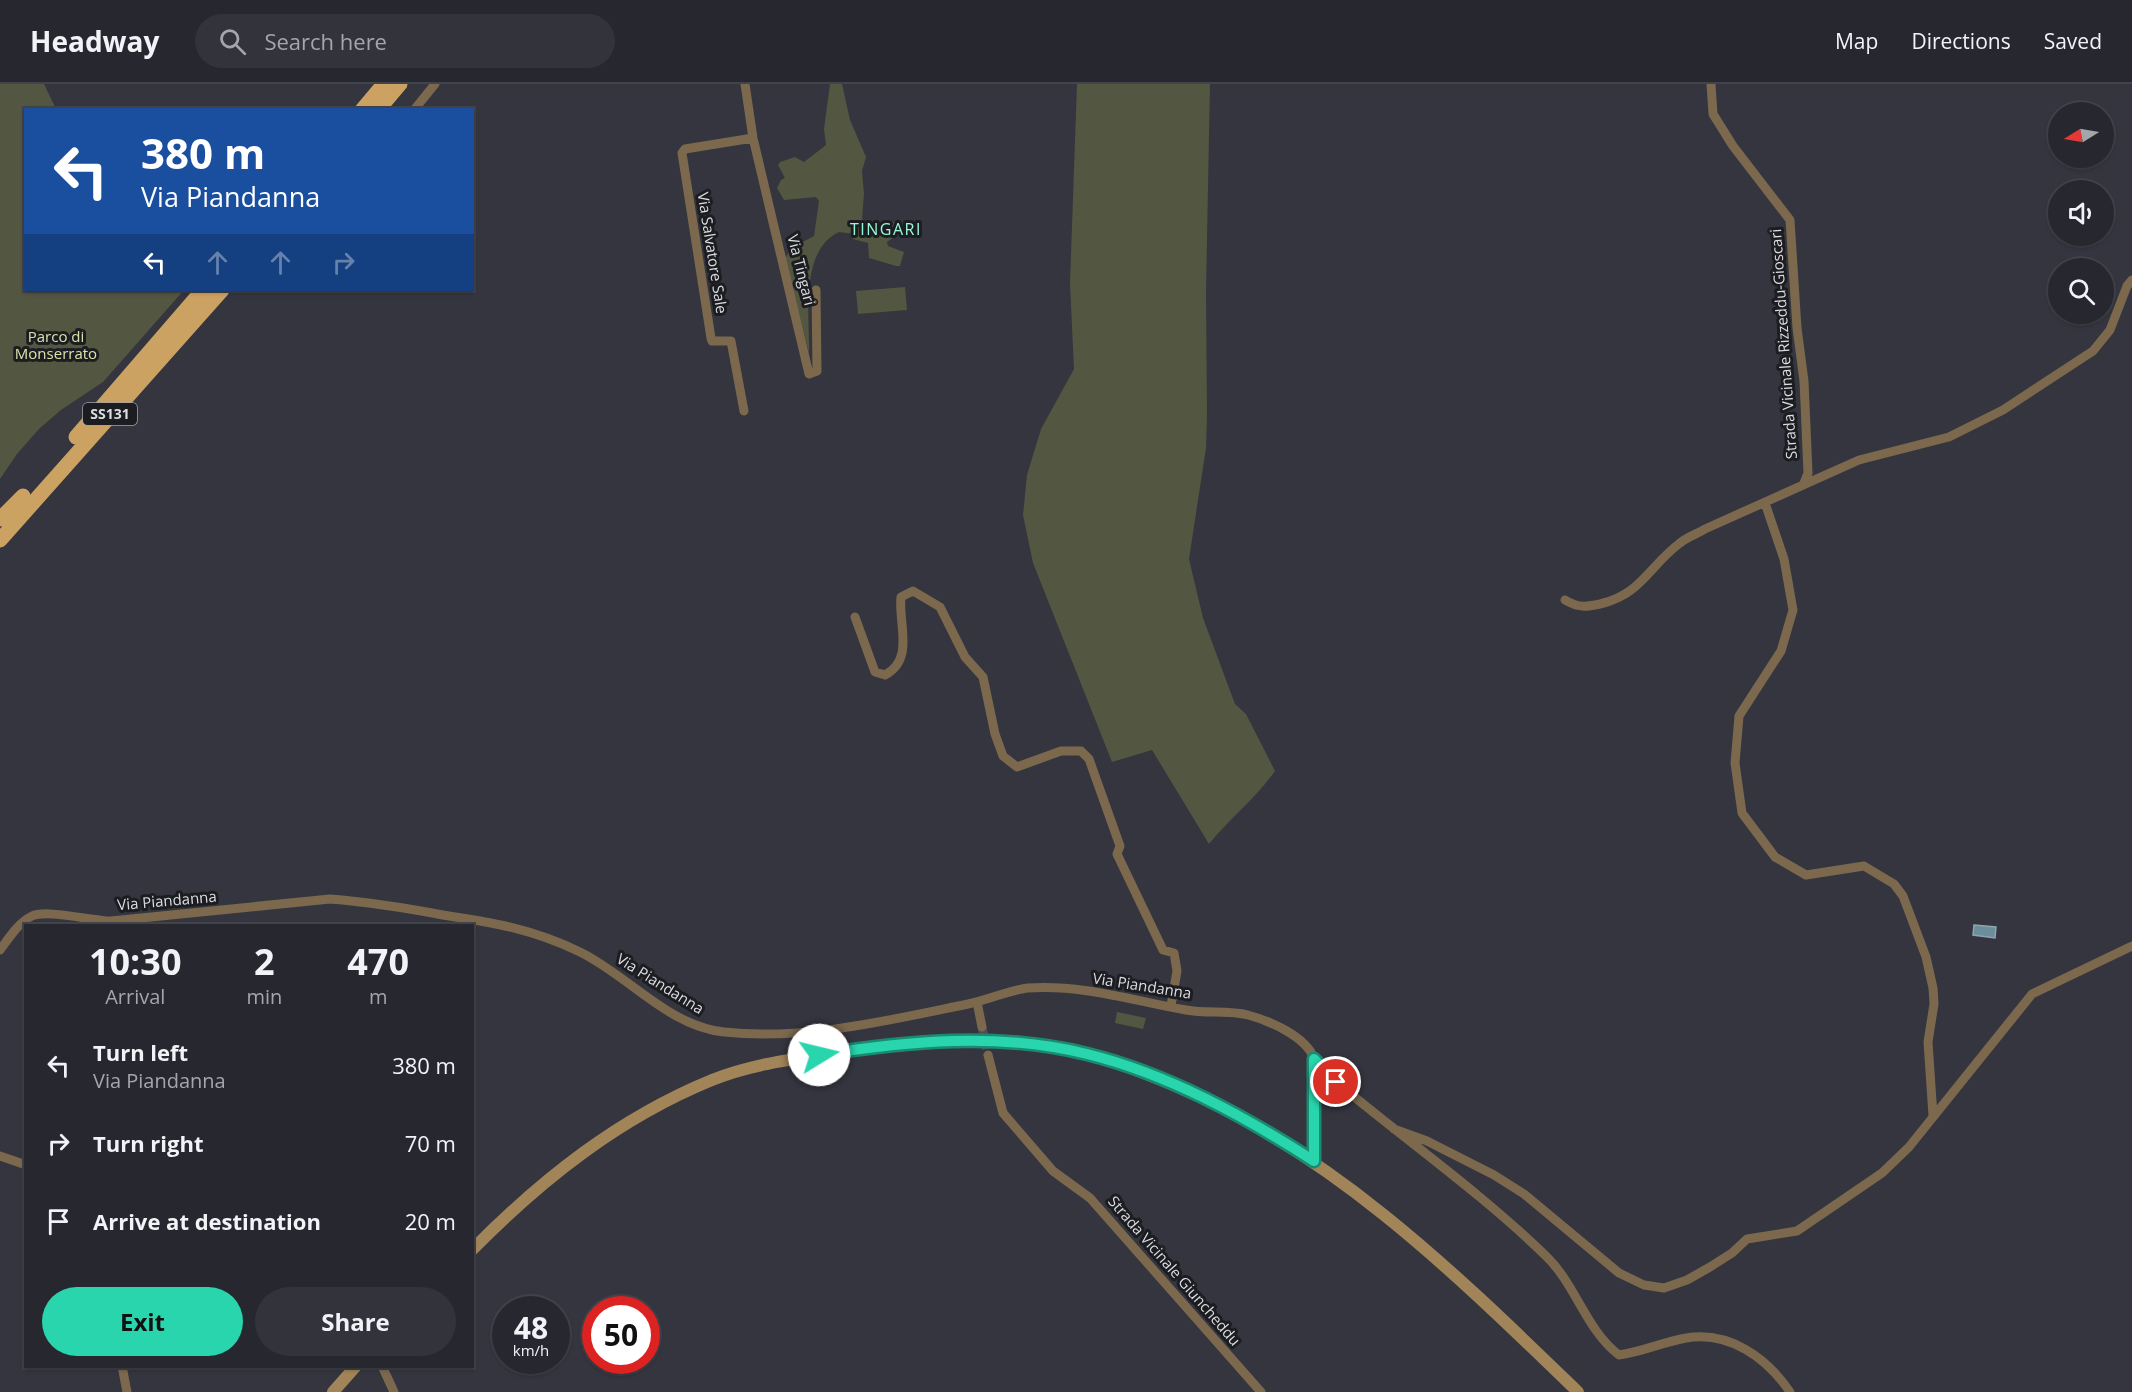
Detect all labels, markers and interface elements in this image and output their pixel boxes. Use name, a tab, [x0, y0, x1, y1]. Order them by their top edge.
search box	[195, 14, 615, 68]
text: Headway	[30, 22, 159, 60]
icon: search	[216, 25, 249, 58]
text: Search here	[264, 26, 387, 56]
text: Map	[1835, 27, 1878, 55]
text: Directions	[1911, 27, 2011, 55]
text: Saved	[2044, 27, 2102, 55]
north arrow	[2048, 102, 2114, 168]
map controls	[2048, 102, 2114, 324]
text: 380 m	[141, 124, 265, 181]
icon: left	[42, 132, 120, 210]
text: Via Piandanna	[141, 178, 320, 215]
button: sound	[2048, 180, 2114, 246]
street label: Via Salvatore Sale	[694, 191, 732, 315]
district label: TINGARI	[850, 218, 922, 240]
street label: Strada Vicinale Rizzeddu-Gioscari	[1765, 228, 1801, 460]
street label: Via Tingari	[783, 232, 820, 307]
icon: left	[138, 246, 171, 279]
icon: ahead	[201, 246, 234, 279]
icon: ahead	[264, 246, 297, 279]
icon: right	[327, 246, 360, 279]
button: search	[2048, 258, 2114, 324]
park label: Parco di Monserrato	[15, 326, 97, 363]
road number: SS131	[83, 403, 137, 425]
street label: Via Piandanna	[116, 886, 217, 914]
text: 10:30	[89, 937, 182, 986]
text: 2	[254, 937, 275, 986]
text: 470	[347, 937, 409, 986]
street label: Via Piandanna	[613, 948, 708, 1018]
street label: Via Piandanna	[1091, 967, 1193, 1003]
text: Arrival	[105, 983, 165, 1010]
text: min	[246, 983, 282, 1010]
text: m	[369, 983, 387, 1010]
position arrow	[787, 1023, 851, 1087]
text: Turn left	[93, 1037, 188, 1067]
icon: left	[42, 1049, 75, 1082]
text: 380 m	[392, 1050, 456, 1080]
pin	[1310, 1056, 1361, 1107]
icon: arrive	[1319, 1065, 1352, 1098]
text: Via Piandanna	[93, 1067, 226, 1094]
icon: right	[42, 1127, 75, 1160]
text: Turn right	[93, 1128, 204, 1158]
text: 70 m	[405, 1128, 456, 1158]
street label: Strada Vicinale Giuncheddu	[1104, 1191, 1245, 1349]
icon: arrive	[42, 1205, 75, 1238]
text: Arrive at destination	[93, 1206, 321, 1236]
text: 20 m	[405, 1206, 456, 1236]
button: Exit	[42, 1287, 243, 1356]
button: Share	[255, 1287, 456, 1356]
speed limit sign: 50	[582, 1296, 660, 1374]
text: 48	[514, 1307, 548, 1348]
text: km/h	[513, 1340, 549, 1360]

